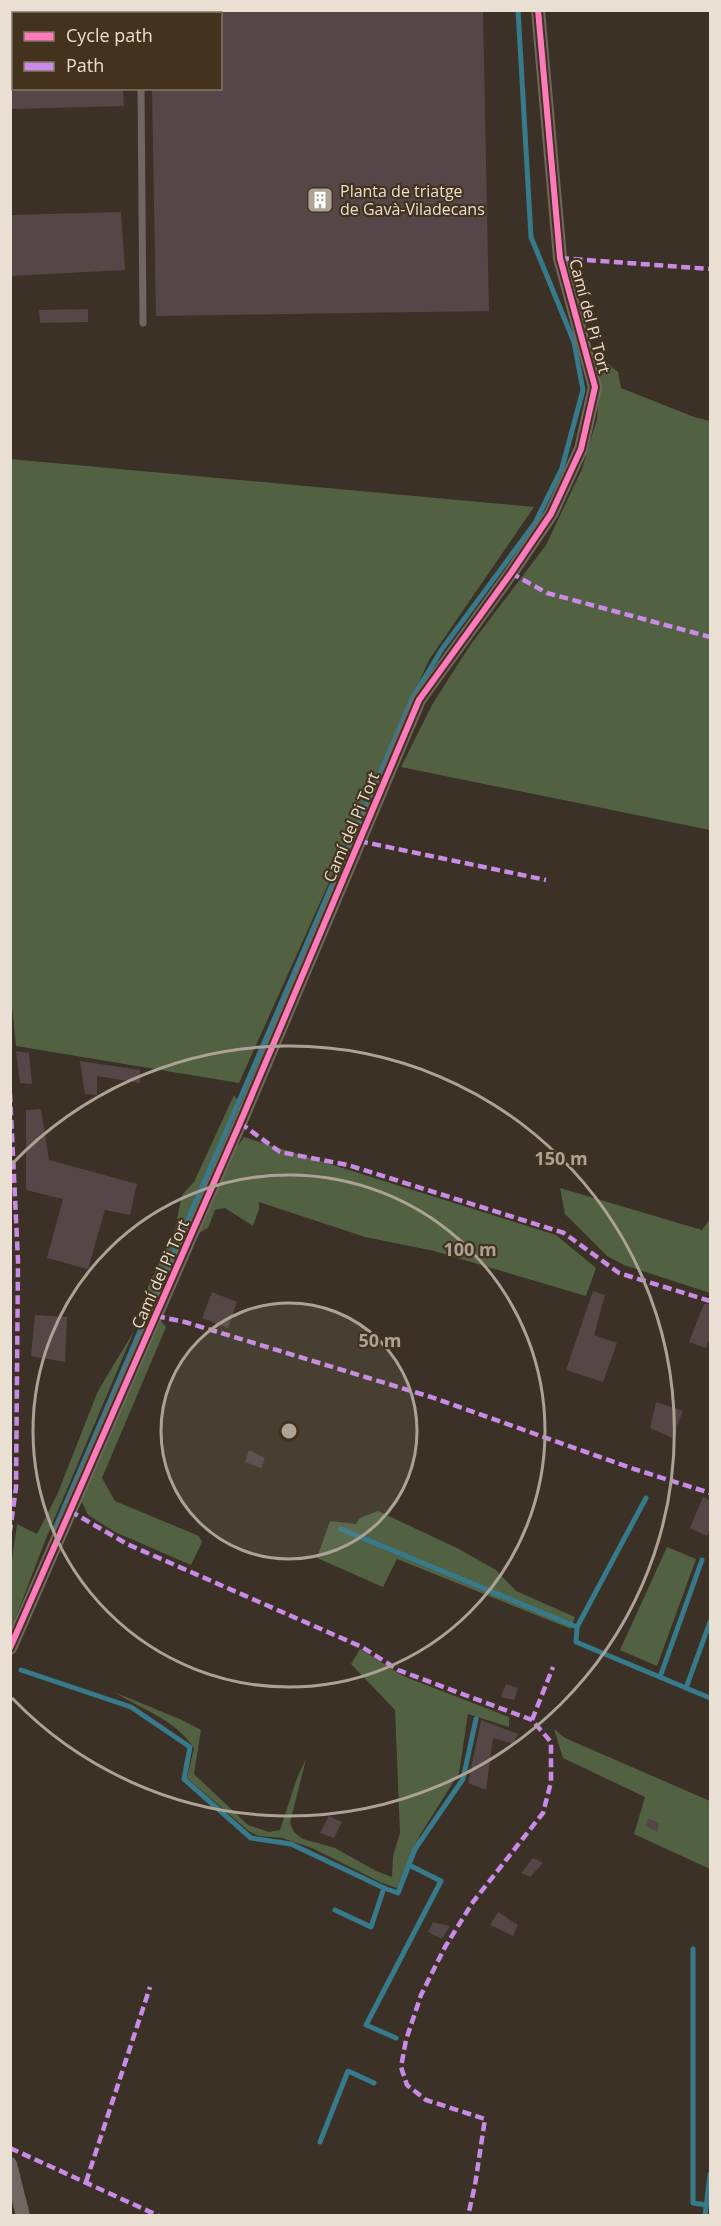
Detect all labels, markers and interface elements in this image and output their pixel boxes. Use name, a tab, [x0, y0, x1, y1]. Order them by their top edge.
legend	[12, 12, 222, 90]
text: Cycle path	[66, 23, 153, 47]
text: Path	[66, 53, 104, 77]
place label: Planta de triatge de Gavà-Viladecans	[340, 180, 485, 220]
building icon: Planta de triatge de Gavà-Viladecans	[305, 185, 335, 215]
street label: Camí del Pi Tort	[564, 256, 616, 376]
street label: Camí del Pi Tort	[318, 768, 384, 885]
text: 150 m	[534, 1146, 588, 1170]
street label: Camí del Pi Tort	[126, 1216, 194, 1332]
text: 100 m	[443, 1237, 497, 1261]
text: 50 m	[359, 1328, 401, 1352]
centre of rings	[279, 1421, 299, 1441]

